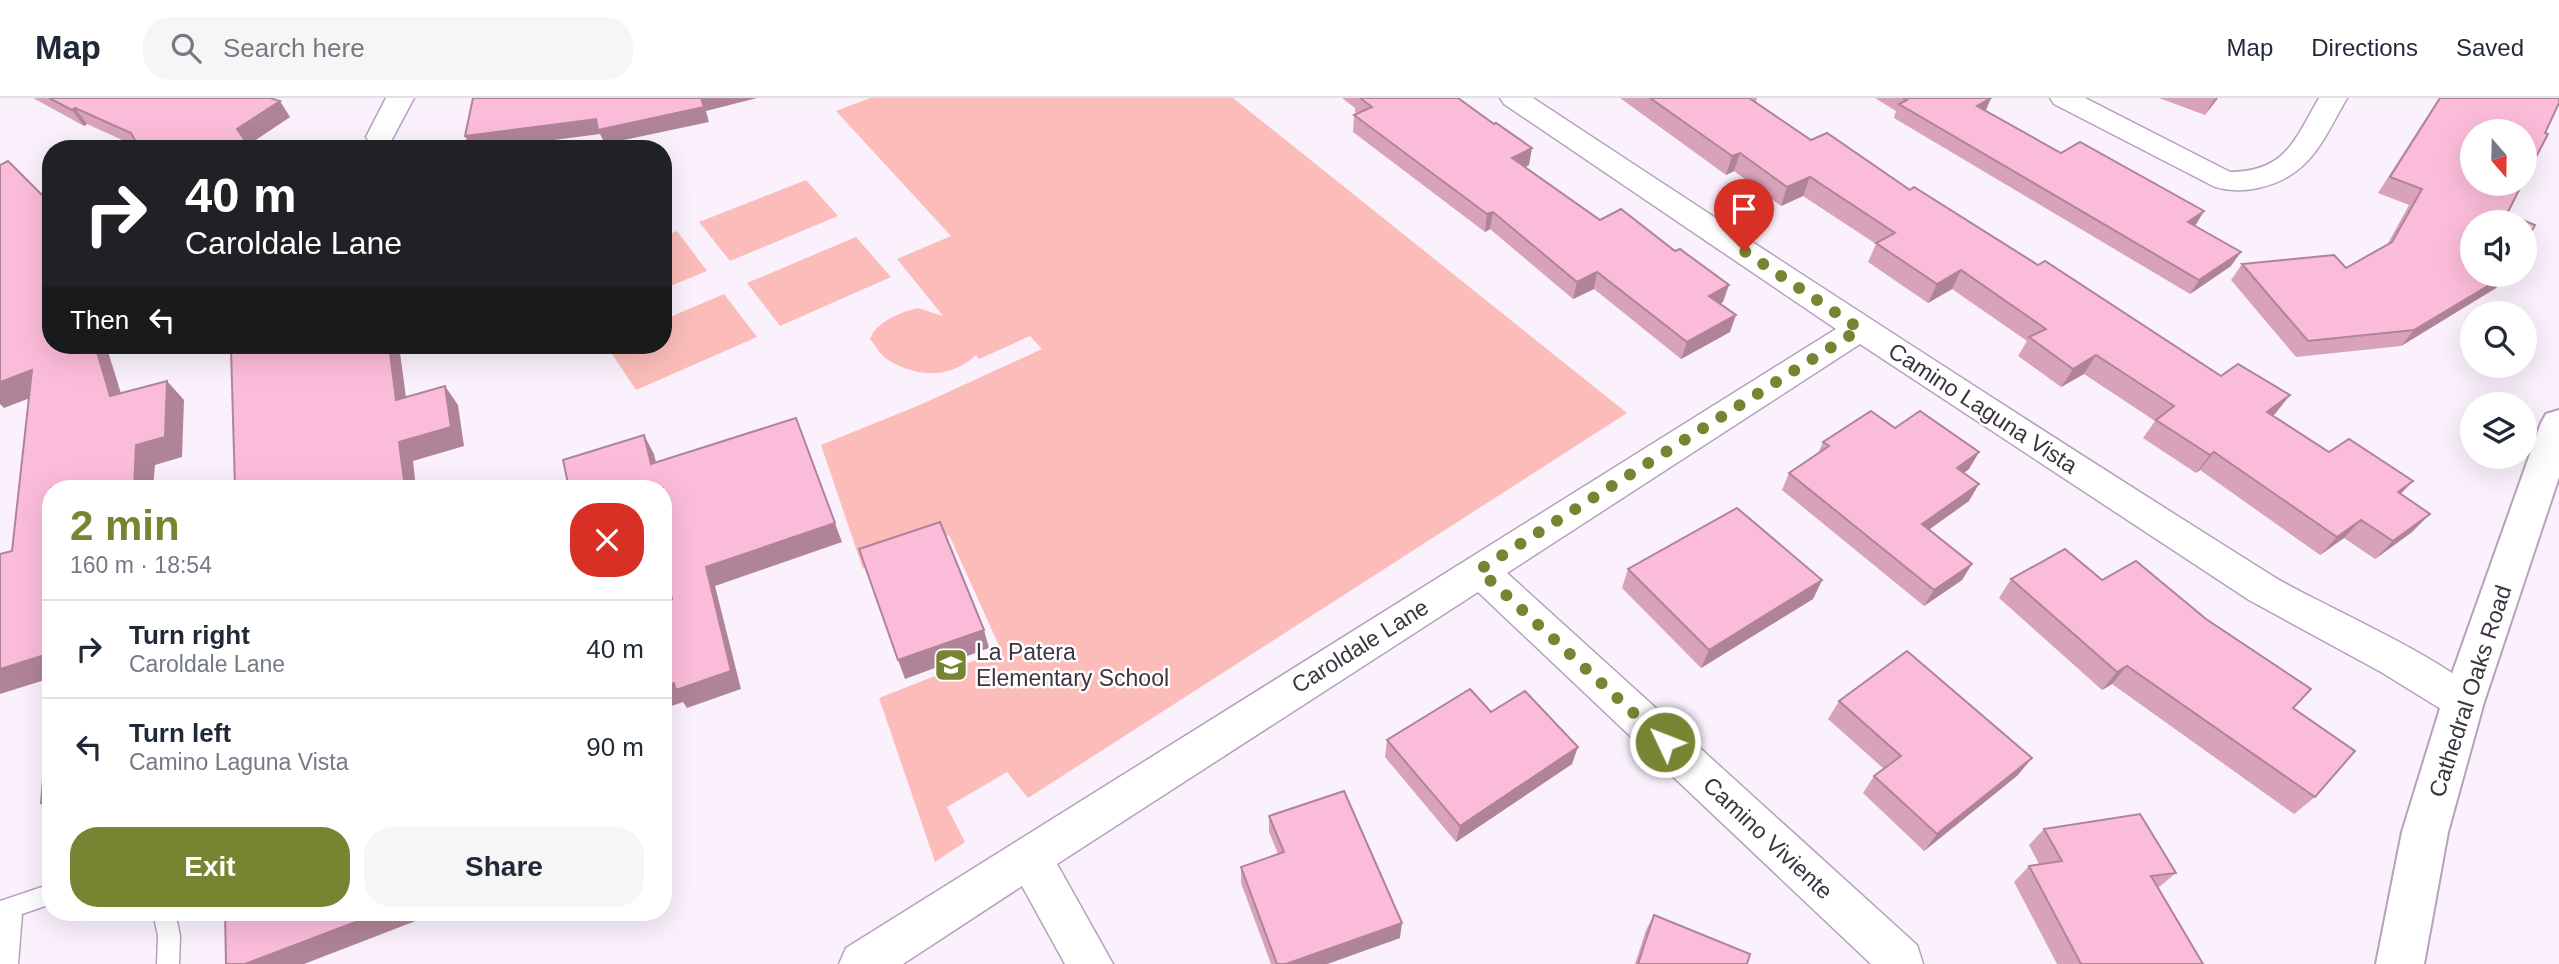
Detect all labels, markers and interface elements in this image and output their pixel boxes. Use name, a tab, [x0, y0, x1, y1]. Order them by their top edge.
search box	[143, 17, 633, 80]
text: Map	[35, 29, 101, 66]
icon: search	[167, 29, 205, 67]
text: Search here	[223, 33, 365, 63]
text: Map	[2227, 34, 2273, 61]
text: Directions	[2311, 34, 2418, 61]
text: Saved	[2456, 34, 2524, 61]
north arrow	[2460, 119, 2538, 196]
map controls	[2460, 119, 2537, 469]
icon: right	[70, 168, 161, 259]
text: 40 m	[185, 168, 297, 222]
pin	[1714, 179, 1774, 251]
icon: arrive	[1725, 190, 1763, 228]
button: sound	[2460, 210, 2537, 287]
text: Caroldale Lane	[185, 225, 402, 261]
icon: left	[143, 301, 181, 339]
button: search	[2460, 301, 2537, 378]
text: Then	[70, 305, 129, 335]
street label: Camino Laguna Vista	[1884, 337, 2082, 479]
button: layers	[2460, 392, 2537, 469]
text: 2 min	[70, 502, 180, 549]
button: close	[570, 503, 644, 577]
text: 160 m · 18:54	[70, 552, 212, 578]
street label: Cathedral Oaks Road	[2423, 582, 2517, 800]
street label: Caroldale Lane	[1287, 594, 1433, 698]
text: Turn right	[129, 620, 250, 650]
icon: right	[70, 630, 108, 668]
text: 40 m	[586, 634, 644, 664]
place label: La Patera Elementary School	[976, 639, 1169, 691]
school or university icon: La Patera Elementary School	[932, 646, 970, 684]
text: Caroldale Lane	[129, 651, 285, 677]
position arrow	[1628, 705, 1702, 779]
text: Turn left	[129, 718, 231, 748]
icon: left	[70, 728, 108, 766]
text: 90 m	[586, 732, 644, 762]
text: Camino Laguna Vista	[129, 749, 349, 775]
street label: Camino Viviente	[1698, 772, 1838, 904]
button: Exit	[70, 827, 350, 907]
button: Share	[364, 827, 644, 907]

